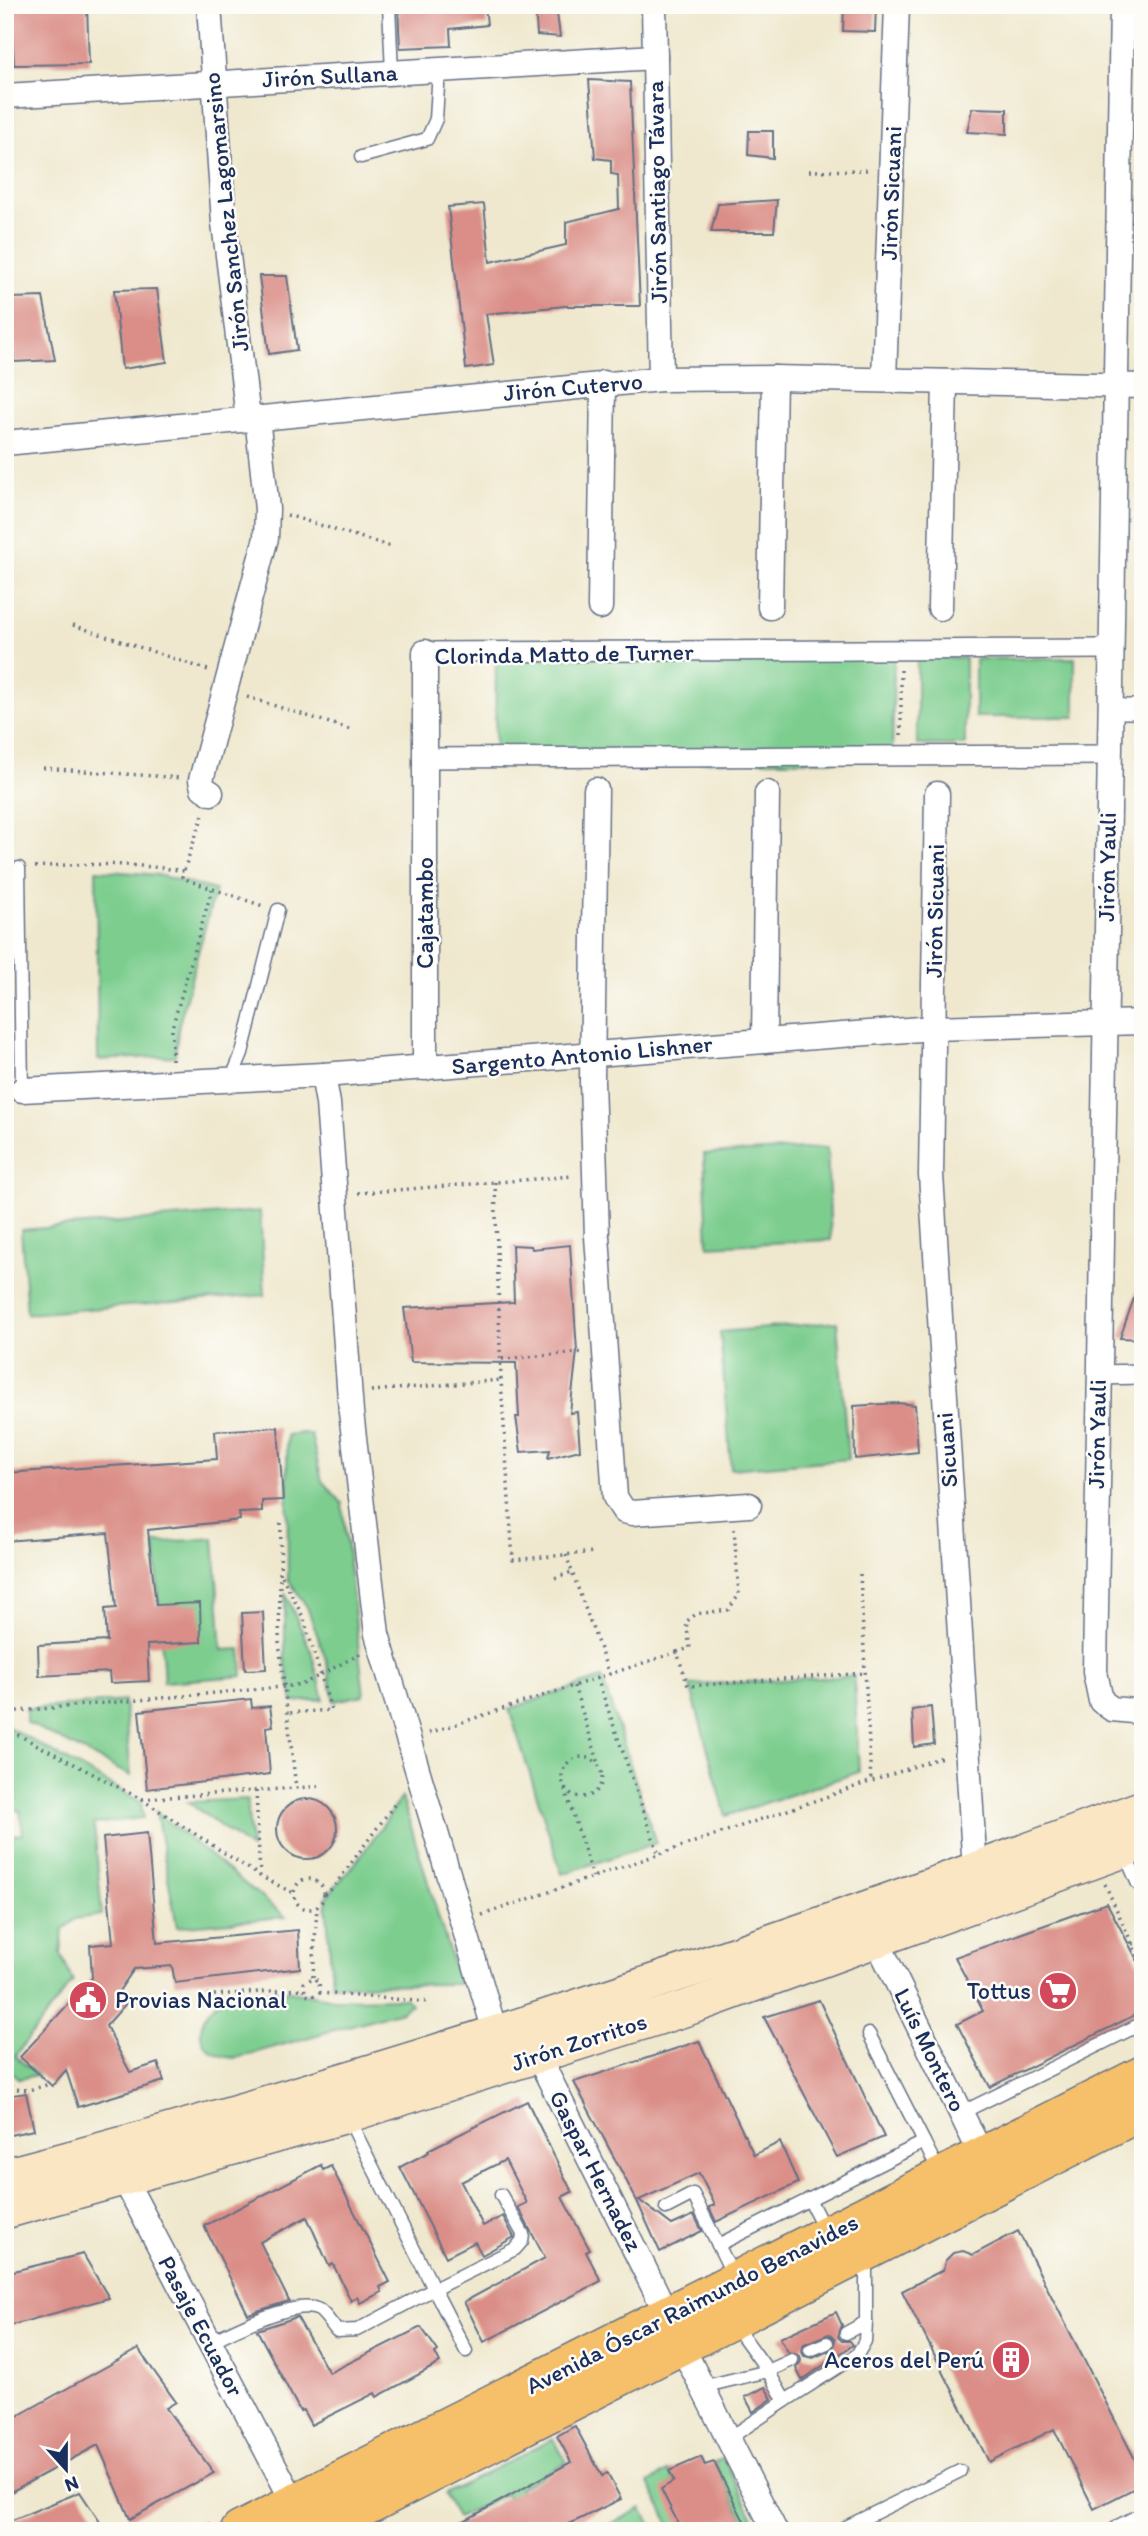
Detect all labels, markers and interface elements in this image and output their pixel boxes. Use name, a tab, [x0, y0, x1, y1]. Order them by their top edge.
street label: Jirón Sullana	[261, 57, 399, 94]
street label: Jirón Sanchez Lagomarsino	[196, 71, 255, 353]
street label: Jirón Santiago Távara	[640, 80, 673, 304]
street label: Jirón Sicuani	[874, 125, 907, 261]
street label: Jirón Cutervo	[502, 366, 644, 407]
street label: Clorinda Matto de Turner	[434, 637, 694, 670]
street label: Jirón Yauli	[1091, 812, 1122, 922]
street label: Jirón Sicuani	[919, 844, 950, 978]
street label: Cajatambo	[410, 857, 439, 969]
street label: Sargento Antonio Lishner	[450, 1029, 714, 1080]
street label: Jirón Yauli	[1081, 1379, 1112, 1489]
street label: Sicuani	[929, 1411, 964, 1489]
supermarket icon: Tottus	[1037, 1970, 1079, 2012]
place label: Tottus	[967, 1976, 1031, 2005]
public building icon: Provias Nacional	[67, 1979, 109, 2021]
street label: Luís Montero	[888, 1983, 973, 2116]
place label: Provias Nacional	[115, 1985, 287, 2014]
street label: Jirón Zorritos	[507, 2006, 650, 2077]
street label: Gaspar Hernadez	[543, 2085, 650, 2256]
street label: Avenida Óscar Raimundo Benavides	[521, 2207, 863, 2400]
street label: Pasaje Ecuador	[152, 2251, 251, 2401]
building icon: Aceros del Perú	[990, 2339, 1032, 2381]
place label: Aceros del Perú	[824, 2345, 984, 2374]
north arrow	[32, 2434, 102, 2504]
text: N	[62, 2471, 82, 2497]

